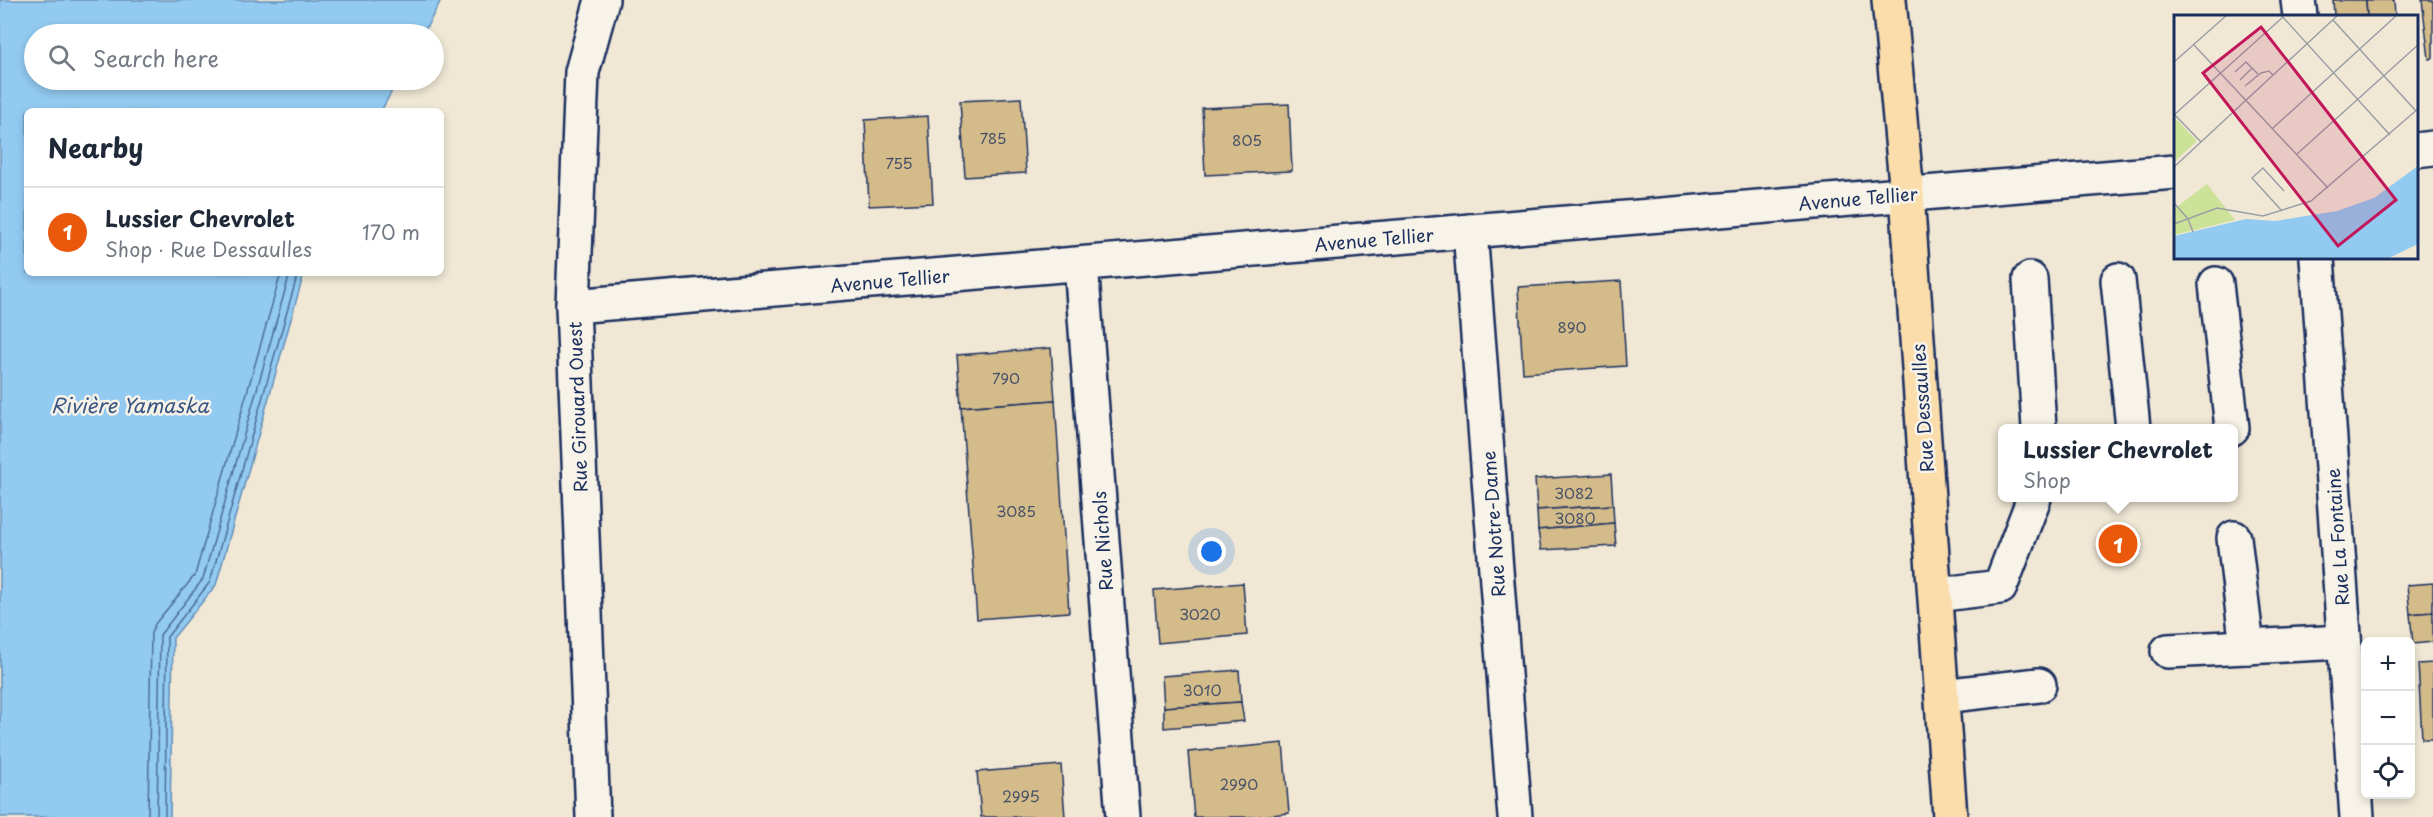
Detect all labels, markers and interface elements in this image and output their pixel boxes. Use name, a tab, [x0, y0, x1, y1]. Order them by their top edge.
inset map	[2174, 15, 2418, 260]
search box	[24, 24, 444, 90]
icon: search	[45, 41, 78, 74]
text: Search here	[93, 41, 219, 74]
house number: 785	[980, 126, 1006, 149]
text: Nearby	[48, 128, 143, 167]
house number: 805	[1232, 128, 1262, 151]
house number: 755	[885, 151, 913, 174]
street label: Avenue Tellier	[1797, 179, 1920, 217]
text: Lussier Chevrolet	[105, 201, 295, 234]
text: 1	[63, 217, 72, 247]
text: 170 m	[362, 217, 420, 247]
street label: Avenue Tellier	[1313, 220, 1436, 258]
text: Shop · Rue Dessaulles	[105, 234, 312, 264]
street label: Avenue Tellier	[829, 261, 952, 299]
house number: 890	[1558, 315, 1587, 338]
street label: Rue Girouard Ouest	[561, 321, 593, 493]
street label: Rue Dessaulles	[1904, 343, 1940, 473]
house number: 790	[992, 366, 1020, 389]
water label: Rivière Yamaska	[51, 390, 210, 420]
popup	[1998, 424, 2238, 502]
text: Lussier Chevrolet	[2023, 432, 2213, 465]
street label: Rue Notre-Dame	[1474, 450, 1512, 598]
text: Shop	[2023, 465, 2071, 495]
street label: Rue La Fontaine	[2319, 467, 2355, 607]
house number: 3082	[1554, 481, 1594, 504]
street label: Rue Nichols	[1085, 490, 1119, 592]
house number: 3085	[996, 499, 1036, 522]
house number: 3080	[1554, 506, 1596, 529]
pin: 1	[2098, 522, 2138, 566]
your location	[1197, 537, 1226, 566]
house number: 3020	[1179, 602, 1221, 625]
map controls	[2361, 637, 2415, 799]
button: +	[2361, 637, 2415, 691]
house number: 3010	[1183, 678, 1221, 701]
button: −	[2361, 691, 2415, 745]
button: locate	[2361, 745, 2415, 799]
house number: 2990	[1220, 772, 1258, 795]
house number: 2995	[1002, 784, 1040, 807]

